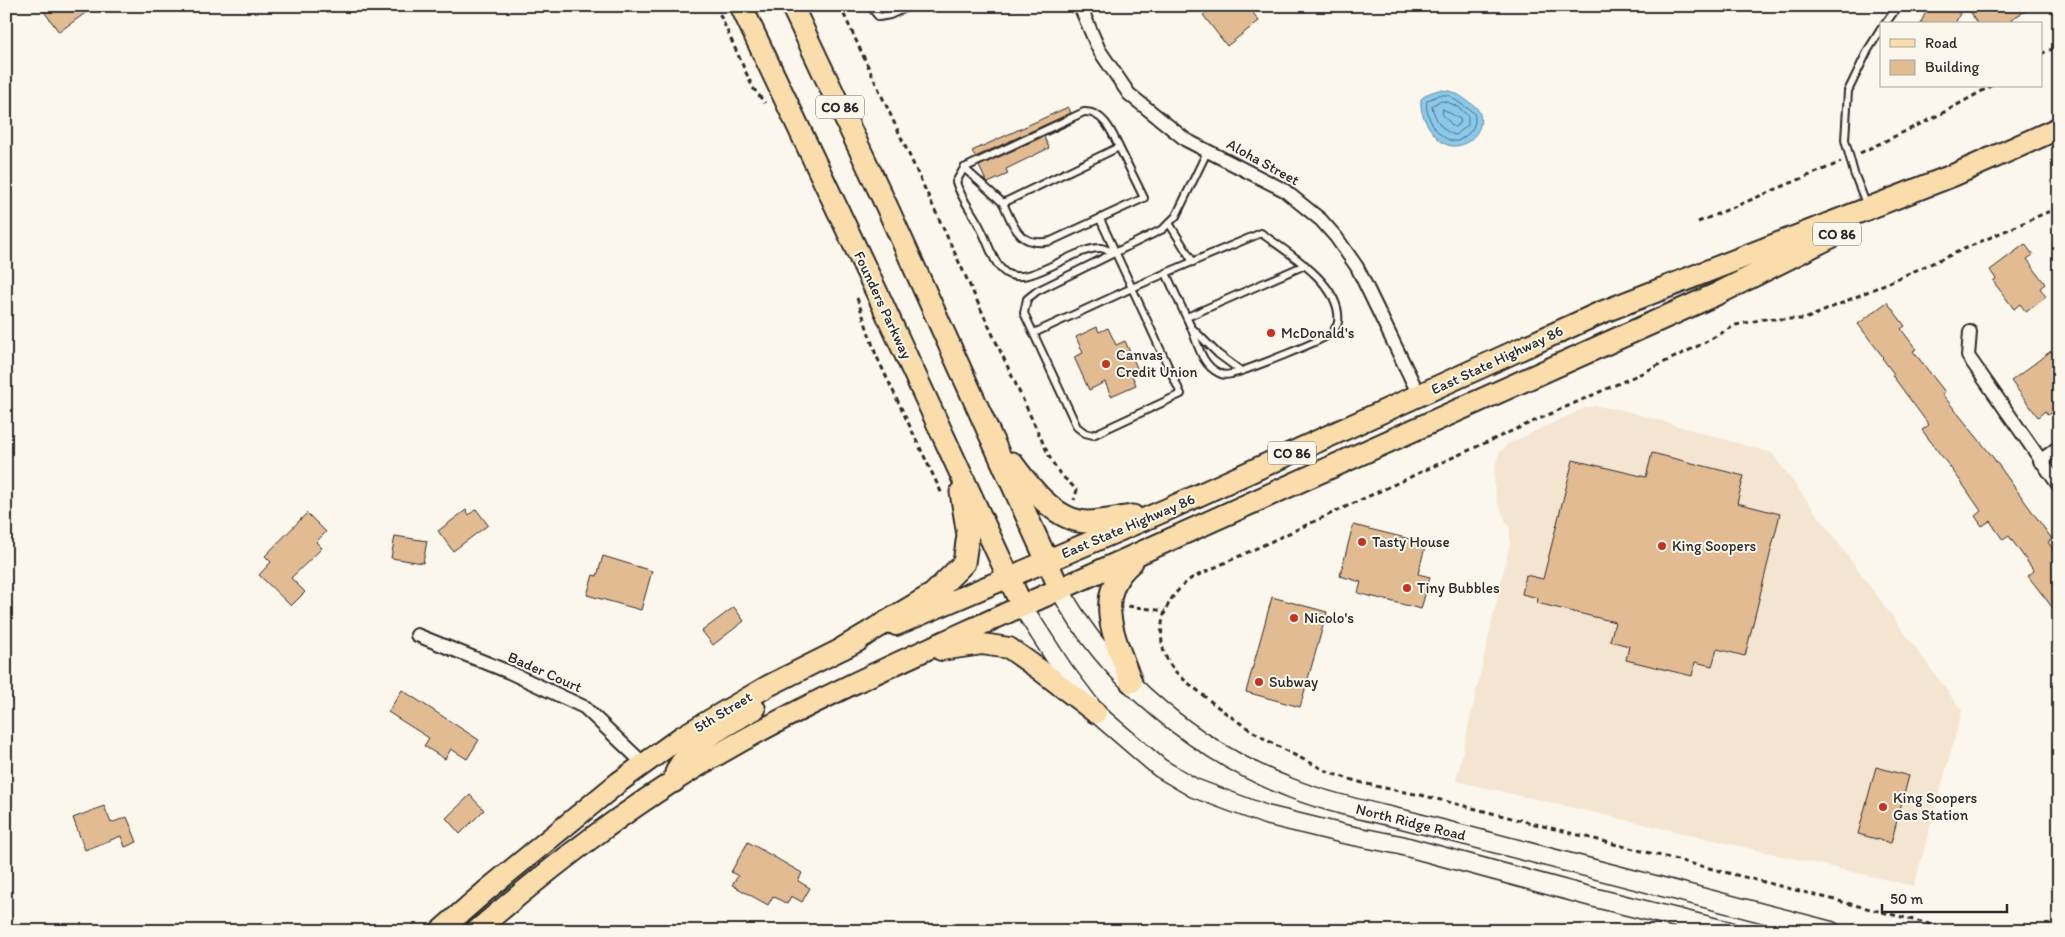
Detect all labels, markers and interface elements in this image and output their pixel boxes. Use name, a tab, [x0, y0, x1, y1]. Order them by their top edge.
legend	[1880, 22, 2042, 88]
text: Road	[1925, 34, 1958, 52]
text: Building	[1925, 58, 1979, 76]
road number: CO 86	[816, 95, 864, 118]
street label: Aloha Street	[1224, 135, 1303, 189]
road number: CO 86	[1813, 222, 1861, 245]
street label: Founders Parkway	[850, 248, 916, 362]
street label: East State Highway 86	[1428, 322, 1566, 398]
place label: McDonald's	[1281, 324, 1355, 342]
marker: McDonald's	[1265, 327, 1277, 339]
place label: Canvas Credit Union	[1116, 346, 1197, 381]
marker: Canvas Credit Union	[1100, 358, 1112, 370]
road number: CO 86	[1268, 442, 1316, 464]
street label: East State Highway 86	[1058, 490, 1198, 562]
place label: Tasty House	[1372, 533, 1450, 551]
marker: Tasty House	[1356, 536, 1368, 548]
place label: King Soopers	[1672, 537, 1757, 555]
marker: King Soopers	[1656, 540, 1668, 552]
place label: Tiny Bubbles	[1417, 579, 1500, 597]
marker: Tiny Bubbles	[1401, 582, 1413, 594]
place label: Nicolo's	[1304, 609, 1354, 627]
marker: Nicolo's	[1288, 612, 1300, 624]
street label: Bader Court	[505, 648, 585, 696]
place label: Subway	[1269, 673, 1318, 691]
marker: Subway	[1253, 676, 1265, 688]
street label: 5th Street	[691, 687, 756, 736]
place label: King Soopers Gas Station	[1893, 789, 1978, 824]
street label: North Ridge Road	[1354, 800, 1468, 844]
marker: King Soopers Gas Station	[1877, 801, 1889, 813]
scale bar	[1882, 882, 2008, 914]
text: 50 m	[1890, 890, 1923, 908]

